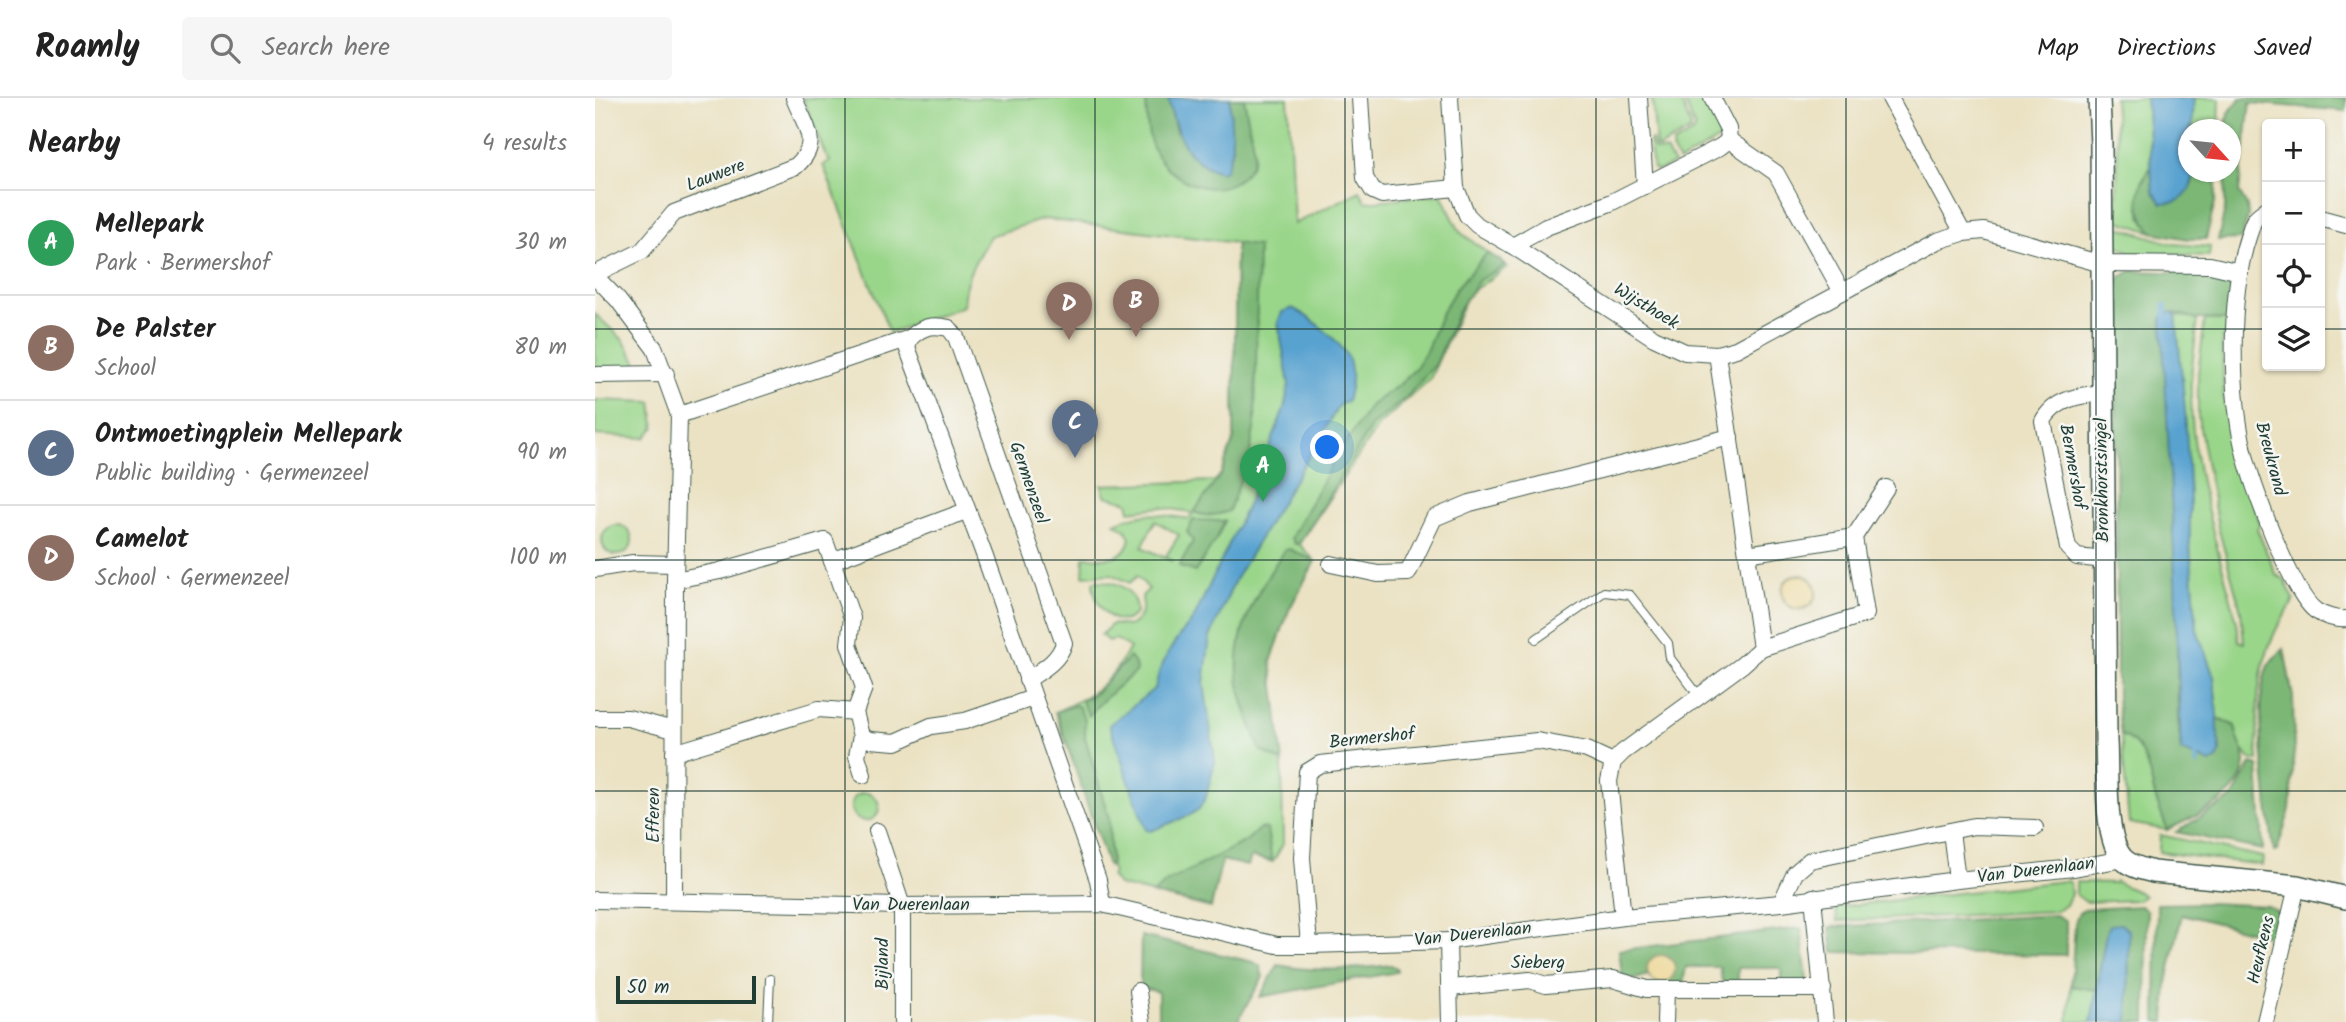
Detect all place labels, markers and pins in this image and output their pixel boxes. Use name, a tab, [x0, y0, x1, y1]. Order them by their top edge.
pin: B	[1113, 279, 1159, 337]
pin: D	[1046, 282, 1092, 340]
pin: C	[1052, 400, 1098, 458]
pin: A	[1240, 444, 1286, 502]

